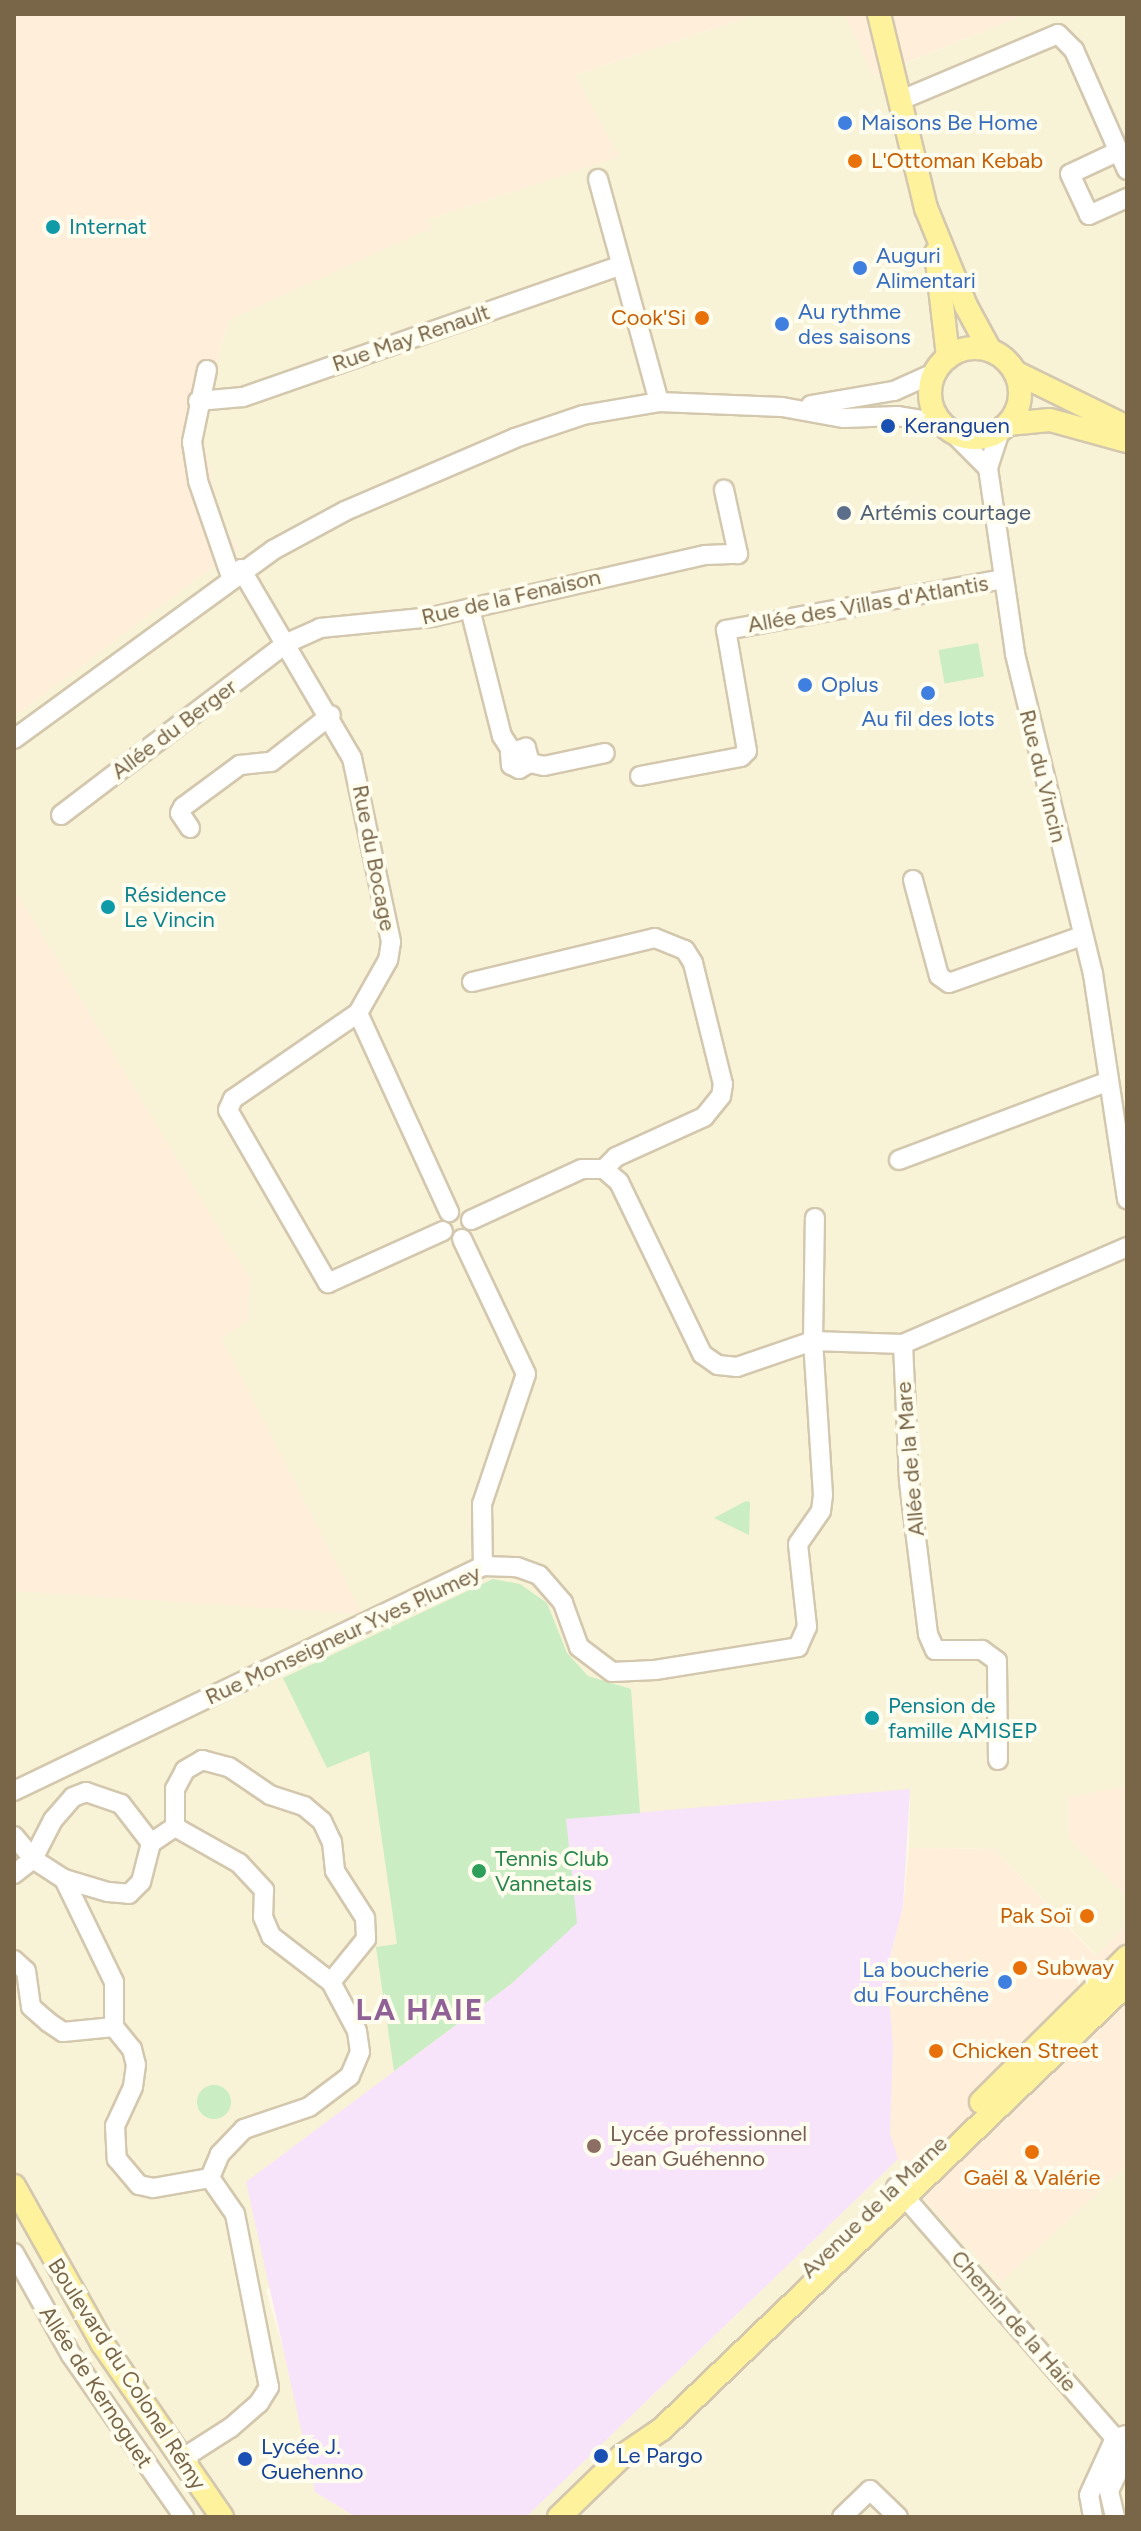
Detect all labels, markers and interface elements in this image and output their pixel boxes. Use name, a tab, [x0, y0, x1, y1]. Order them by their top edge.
place label: Maisons Be Home	[861, 110, 1038, 136]
marker: Maisons Be Home	[836, 114, 854, 132]
place label: L'Ottoman Kebab	[871, 148, 1043, 174]
marker: L'Ottoman Kebab	[846, 152, 864, 170]
place label: Internat	[69, 214, 147, 240]
marker: Internat	[44, 218, 62, 236]
place label: Auguri Alimentari	[876, 242, 976, 294]
marker: Auguri Alimentari	[851, 259, 869, 277]
place label: Au rythme des saisons	[798, 298, 911, 350]
street label: Rue May Renault	[329, 299, 493, 377]
place label: Cook'Si	[611, 305, 686, 331]
marker: Cook'Si	[693, 309, 711, 327]
marker: Au rythme des saisons	[773, 315, 791, 333]
place label: Keranguen	[904, 413, 1010, 439]
marker: Keranguen	[879, 417, 897, 435]
place label: Artémis courtage	[860, 500, 1031, 526]
marker: Artémis courtage	[835, 504, 853, 522]
street label: Rue de la Fenaison	[419, 564, 603, 630]
street label: Allée des Villas d'Atlantis	[746, 570, 990, 638]
place label: Oplus	[821, 672, 878, 698]
street label: Allée du Berger	[106, 673, 242, 785]
marker: Oplus	[796, 676, 814, 694]
marker: Au fil des lots	[919, 684, 937, 702]
place label: Au fil des lots	[862, 706, 994, 732]
street label: Rue du Vincin	[1014, 707, 1072, 845]
street label: Rue du Bocage	[347, 783, 401, 933]
place label: Résidence Le Vincin	[124, 881, 226, 932]
marker: Résidence Le Vincin	[99, 898, 117, 916]
street label: Allée de la Mare	[890, 1381, 930, 1537]
street label: Rue Monseigneur Yves Plumey	[201, 1560, 485, 1710]
place label: Pension de famille AMISEP	[888, 1692, 1037, 1744]
marker: Pension de famille AMISEP	[863, 1709, 881, 1727]
place label: Tennis Club Vannetais	[495, 1845, 609, 1896]
marker: Tennis Club Vannetais	[470, 1862, 488, 1880]
place label: Pak Soï	[1000, 1903, 1071, 1929]
marker: Pak Soï	[1078, 1907, 1096, 1925]
place label: Subway	[1036, 1955, 1114, 1981]
place label: La boucherie du Fourchêne	[854, 1956, 989, 2008]
marker: Subway	[1011, 1959, 1029, 1977]
marker: La boucherie du Fourchêne	[996, 1973, 1014, 1991]
district label: LA HAIE	[356, 1992, 484, 2028]
place label: Chicken Street	[952, 2038, 1099, 2064]
marker: Chicken Street	[927, 2042, 945, 2060]
place label: Lycée professionnel Jean Guéhenno	[610, 2120, 807, 2172]
street label: Avenue de la Marne	[795, 2130, 953, 2284]
marker: Lycée professionnel Jean Guéhenno	[585, 2137, 603, 2155]
marker: Gaël & Valérie	[1023, 2143, 1041, 2161]
place label: Gaël & Valérie	[964, 2165, 1100, 2191]
street label: Chemin de la Haie	[946, 2245, 1082, 2397]
street label: Boulevard du Colonel Rémy	[42, 2253, 212, 2495]
street label: Allée de Kernoguet	[34, 2301, 158, 2473]
place label: Lycée J. Guehenno	[261, 2433, 364, 2484]
place label: Le Pargo	[617, 2443, 703, 2469]
marker: Le Pargo	[592, 2447, 610, 2465]
marker: Lycée J. Guehenno	[236, 2450, 254, 2468]

